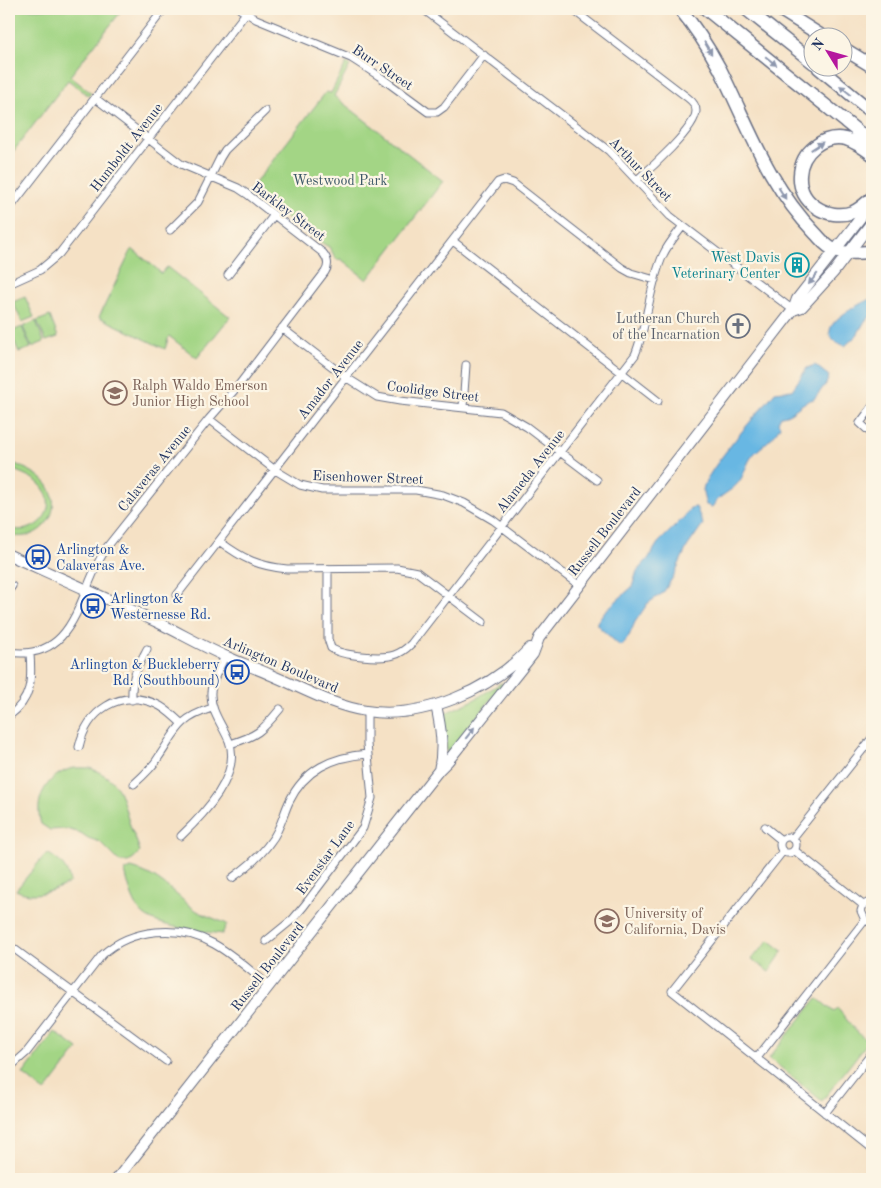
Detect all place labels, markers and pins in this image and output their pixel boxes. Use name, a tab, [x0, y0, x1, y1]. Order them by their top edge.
place label: West Davis Veterinary Center	[671, 251, 780, 281]
building icon: West Davis Veterinary Center	[784, 252, 810, 278]
place label: Lutheran Church of the Incarnation	[612, 312, 720, 342]
church icon: Lutheran Church of the Incarnation	[725, 313, 751, 339]
place label: Ralph Waldo Emerson Junior High School	[132, 379, 268, 409]
school or university icon: Ralph Waldo Emerson Junior High School	[102, 380, 128, 406]
place label: Arlington & Calaveras Ave.	[56, 543, 145, 573]
bus stop icon: Arlington & Calaveras Ave.	[25, 544, 51, 570]
place label: Arlington & Westernesse Rd.	[110, 592, 211, 622]
bus stop icon: Arlington & Westernesse Rd.	[80, 593, 106, 619]
place label: Arlington & Buckleberry Rd. (Southbound)	[69, 658, 221, 688]
bus stop icon: Arlington & Buckleberry Rd. (Southbound)	[224, 659, 250, 685]
place label: University of California, Davis	[624, 907, 726, 937]
school or university icon: University of California, Davis	[594, 908, 620, 934]

